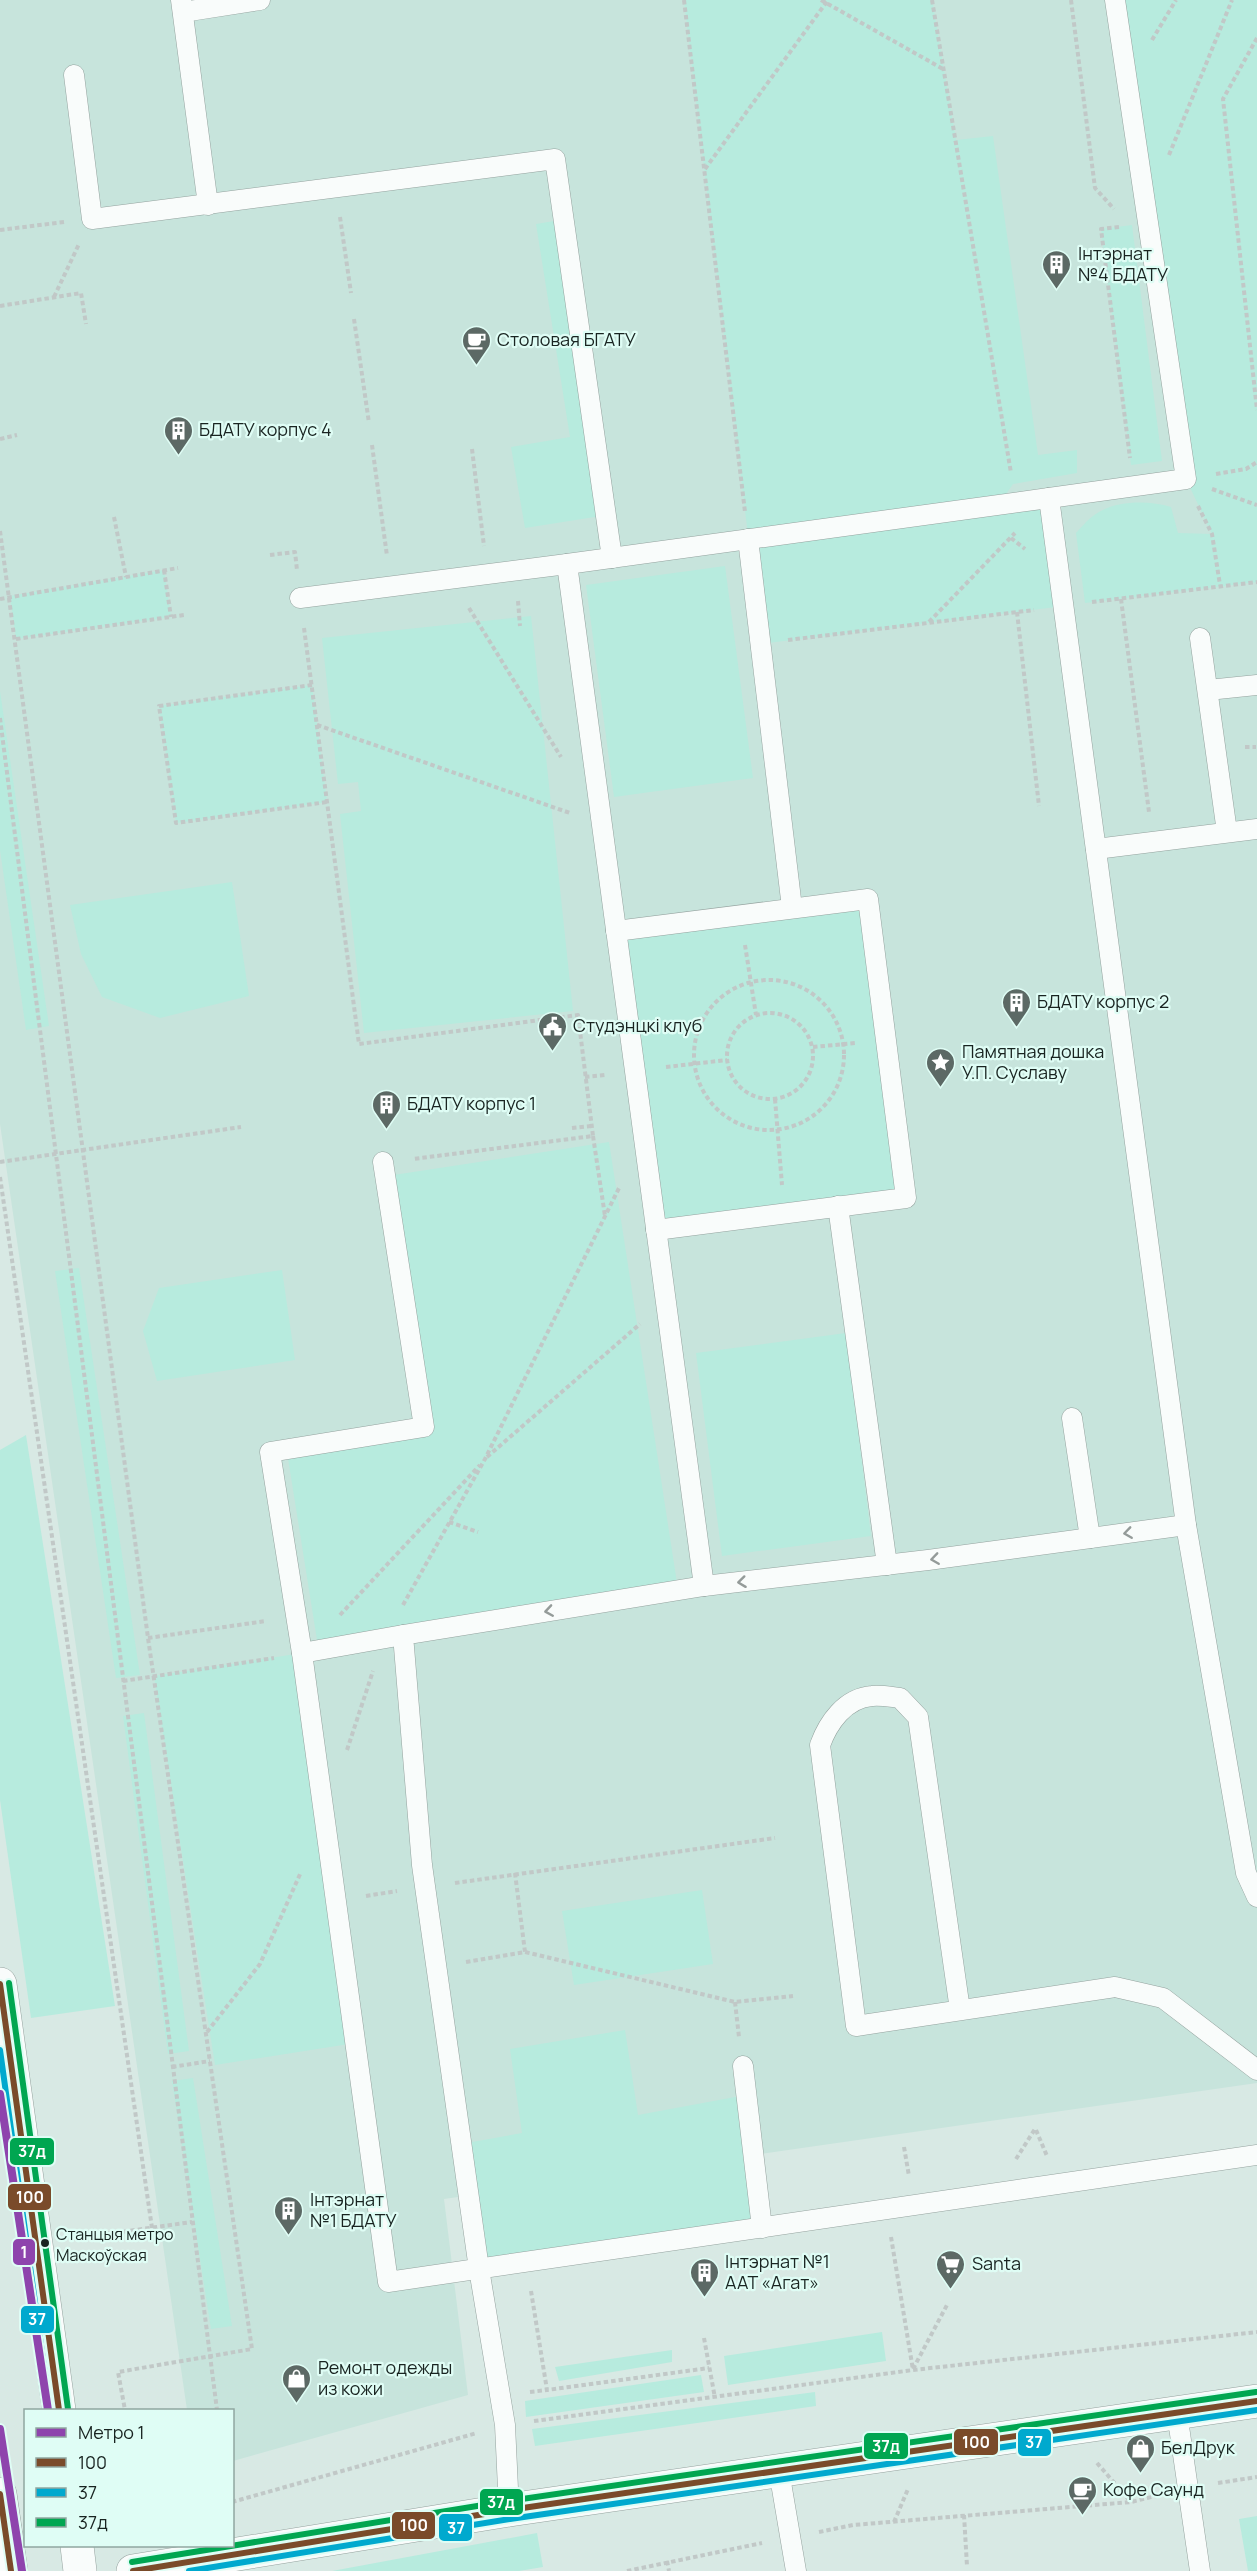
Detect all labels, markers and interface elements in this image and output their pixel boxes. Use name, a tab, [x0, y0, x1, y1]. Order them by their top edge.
place label: Інтэрнат №4 БДАТУ	[1078, 241, 1168, 286]
building icon: Інтэрнат №4 БДАТУ	[1041, 248, 1073, 290]
cafe icon: Столовая БГАТУ	[460, 324, 492, 366]
place label: Столовая БГАТУ	[497, 327, 636, 351]
building icon: БДАТУ корпус 4	[162, 414, 194, 456]
place label: БДАТУ корпус 4	[199, 417, 332, 441]
building icon: БДАТУ корпус 2	[1000, 986, 1032, 1028]
place label: БДАТУ корпус 2	[1037, 989, 1169, 1013]
public building icon: Студэнцкі клуб	[536, 1010, 568, 1052]
place label: Студэнцкі клуб	[573, 1013, 702, 1037]
place label: Памятная дошка У.П. Суславу	[962, 1039, 1104, 1084]
place icon: Памятная дошка У.П. Суславу	[925, 1046, 957, 1088]
building icon: БДАТУ корпус 1	[370, 1088, 402, 1130]
place label: БДАТУ корпус 1	[407, 1091, 536, 1115]
one-way arrow	[1124, 1526, 1133, 1538]
one-way arrow	[931, 1553, 940, 1565]
one-way arrow	[737, 1575, 746, 1588]
one-way arrow	[544, 1605, 553, 1617]
line badge: 37д	[9, 2137, 55, 2166]
text: 37д	[18, 2140, 46, 2162]
line badge: 100	[7, 2183, 52, 2211]
text: 100	[16, 2186, 44, 2208]
place label: Інтэрнат №1 БДАТУ	[310, 2187, 397, 2232]
building icon: Інтэрнат №1 БДАТУ	[273, 2194, 305, 2236]
place label: Станцыя метро Маскоўская	[56, 2223, 174, 2266]
marker: Станцыя метро Маскоўская	[39, 2237, 51, 2249]
line badge: 1	[12, 2238, 36, 2266]
text: 1	[20, 2241, 28, 2263]
supermarket icon: Santa	[935, 2248, 967, 2290]
place label: Інтэрнат №1 ААТ «Агат»	[725, 2249, 830, 2294]
place label: Santa	[972, 2251, 1021, 2275]
building icon: Інтэрнат №1 ААТ «Агат»	[688, 2256, 720, 2298]
line badge: 37	[20, 2305, 55, 2334]
text: 37	[28, 2308, 46, 2330]
place label: Ремонт одежды из кожи	[318, 2355, 452, 2400]
shop icon: Ремонт одежды из кожи	[281, 2362, 313, 2404]
legend	[24, 2409, 234, 2547]
text: Метро 1	[78, 2420, 145, 2444]
line badge: 100	[953, 2428, 999, 2456]
line badge: 37	[1017, 2428, 1052, 2457]
text: 100	[962, 2431, 990, 2453]
text: 37	[1025, 2431, 1043, 2453]
line badge: 37д	[863, 2432, 909, 2460]
shop icon: БелДрук	[1124, 2432, 1156, 2474]
text: 37д	[872, 2435, 900, 2457]
place label: БелДрук	[1161, 2435, 1236, 2459]
text: 100	[78, 2450, 107, 2474]
cafe icon: Кофе Саунд	[1066, 2474, 1098, 2516]
place label: Кофе Саунд	[1103, 2477, 1204, 2501]
text: 37	[78, 2480, 97, 2504]
line badge: 37д	[479, 2488, 524, 2516]
text: 37д	[487, 2491, 515, 2513]
text: 37д	[78, 2510, 108, 2534]
line badge: 100	[391, 2511, 436, 2540]
line badge: 37	[438, 2513, 473, 2542]
text: 100	[400, 2514, 428, 2536]
text: 37	[447, 2517, 465, 2539]

